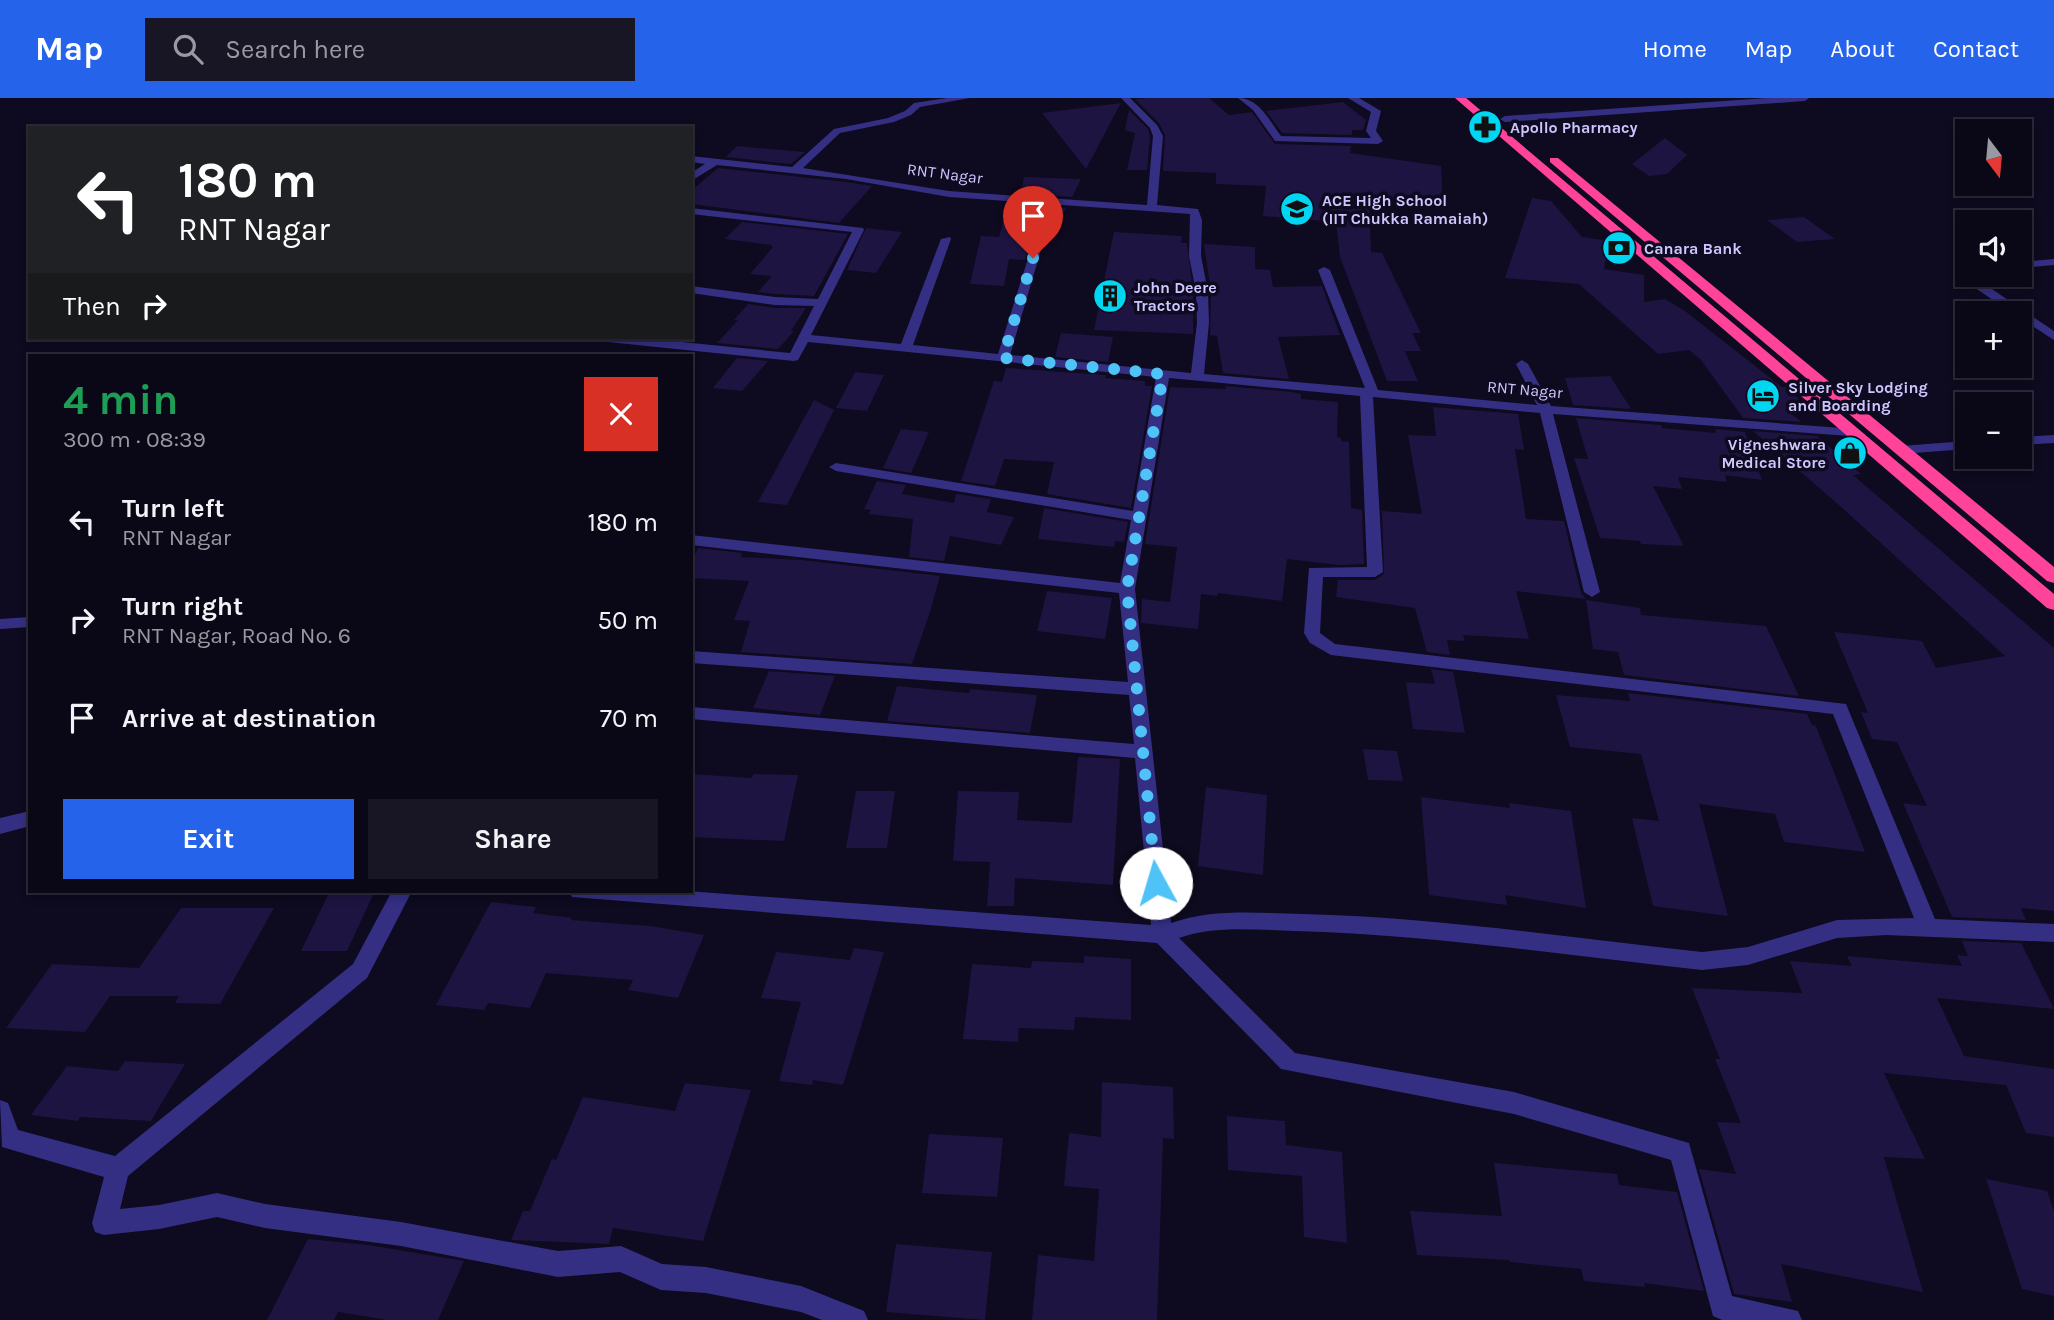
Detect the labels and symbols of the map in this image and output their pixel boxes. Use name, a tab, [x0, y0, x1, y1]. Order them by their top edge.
pharmacy icon: Apollo Pharmacy	[1466, 108, 1504, 146]
place label: Apollo Pharmacy	[1510, 118, 1638, 137]
north arrow	[1955, 119, 2032, 196]
street label: RNT Nagar	[906, 159, 984, 188]
pin	[1003, 186, 1063, 258]
school or university icon: ACE High School (IIT Chukka Ramaiah)	[1278, 190, 1316, 228]
place label: ACE High School (IIT Chukka Ramaiah)	[1322, 191, 1488, 228]
bank icon: Canara Bank	[1600, 229, 1638, 267]
place label: Canara Bank	[1644, 239, 1742, 258]
building icon: John Deere Tractors	[1091, 277, 1129, 315]
place label: John Deere Tractors	[1134, 278, 1217, 315]
street label: RNT Nagar	[1486, 377, 1564, 402]
hotel icon: Silver Sky Lodging and Boarding	[1744, 377, 1782, 415]
place label: Silver Sky Lodging and Boarding	[1788, 378, 1928, 415]
shop icon: Vigneshwara Medical Store	[1831, 434, 1869, 472]
place label: Vigneshwara Medical Store	[1721, 435, 1826, 472]
position arrow	[1119, 846, 1193, 920]

